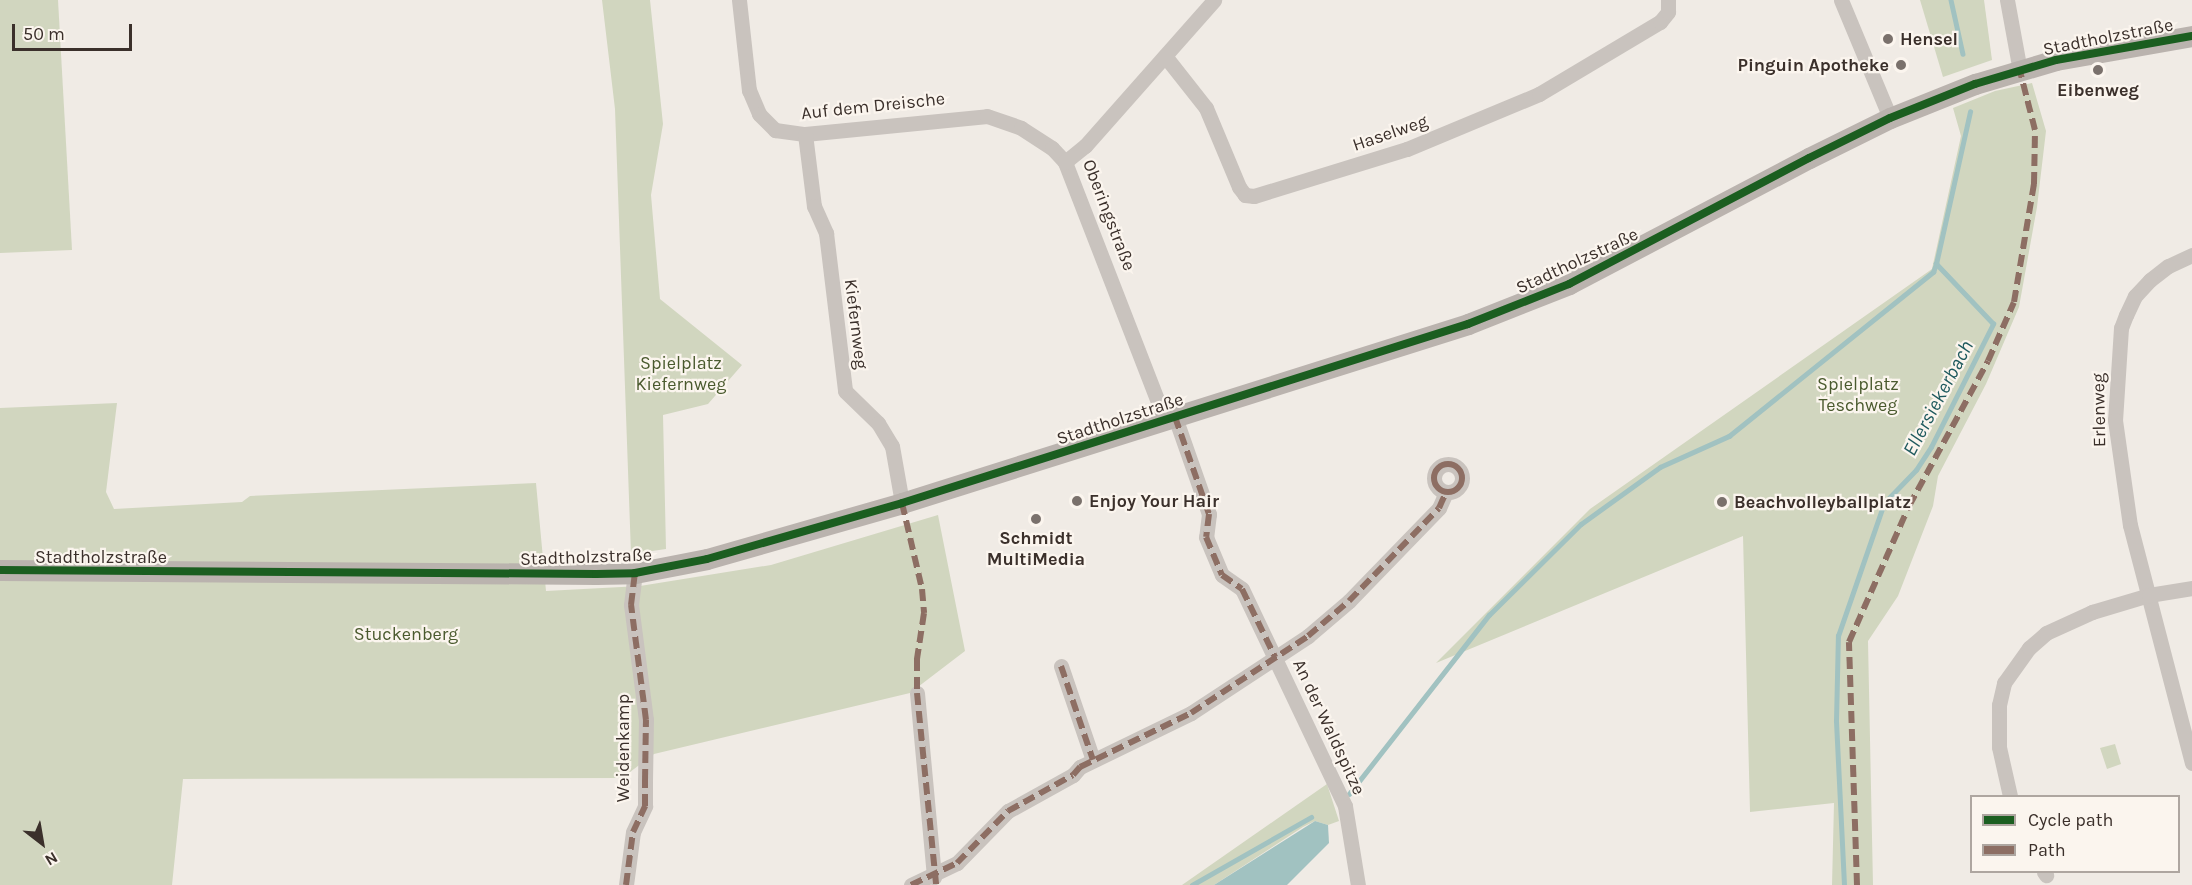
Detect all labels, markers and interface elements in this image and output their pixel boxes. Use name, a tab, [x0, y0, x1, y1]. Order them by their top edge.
scale bar	[15, 12, 135, 50]
street label: Stadtholzstraße	[2041, 14, 2175, 60]
text: 50 m	[23, 23, 65, 45]
place label: Hensel	[1900, 28, 1958, 50]
marker: Hensel	[1881, 32, 1895, 46]
place label: Pinguin Apotheke	[1738, 54, 1889, 76]
marker: Pinguin Apotheke	[1894, 58, 1908, 72]
marker: Eibenweg	[2091, 63, 2105, 77]
place label: Eibenweg	[2057, 79, 2139, 101]
street label: Auf dem Dreische	[800, 88, 946, 124]
street label: Haselweg	[1350, 110, 1430, 156]
street label: Oberingstraße	[1078, 156, 1140, 274]
street label: Stadtholzstraße	[1513, 223, 1641, 299]
street label: Kiefernweg	[840, 278, 872, 370]
water label: Ellersiekerbach	[1897, 336, 1979, 460]
park label: Spielplatz Kiefernweg	[636, 353, 726, 395]
street label: Erlenweg	[2088, 373, 2110, 447]
park label: Spielplatz Teschweg	[1817, 374, 1899, 416]
street label: Stadtholzstraße	[1054, 388, 1186, 450]
place label: Enjoy Your Hair	[1089, 490, 1219, 512]
place label: Beachvolleyballplatz	[1734, 491, 1911, 513]
marker: Enjoy Your Hair	[1070, 494, 1084, 508]
marker: Beachvolleyballplatz	[1715, 495, 1729, 509]
marker: Schmidt MultiMedia	[1029, 512, 1043, 526]
place label: Schmidt MultiMedia	[987, 528, 1085, 570]
street label: Stadtholzstraße	[520, 544, 652, 570]
street label: Stadtholzstraße	[35, 546, 167, 568]
park label: Stuckenberg	[354, 623, 458, 645]
street label: An der Waldspitze	[1288, 656, 1370, 798]
street label: Weidenkamp	[612, 694, 634, 802]
legend	[1970, 795, 2180, 873]
text: Cycle path	[2028, 809, 2113, 831]
north arrow	[12, 813, 72, 873]
text: Path	[2028, 839, 2066, 861]
text: N	[42, 848, 61, 870]

